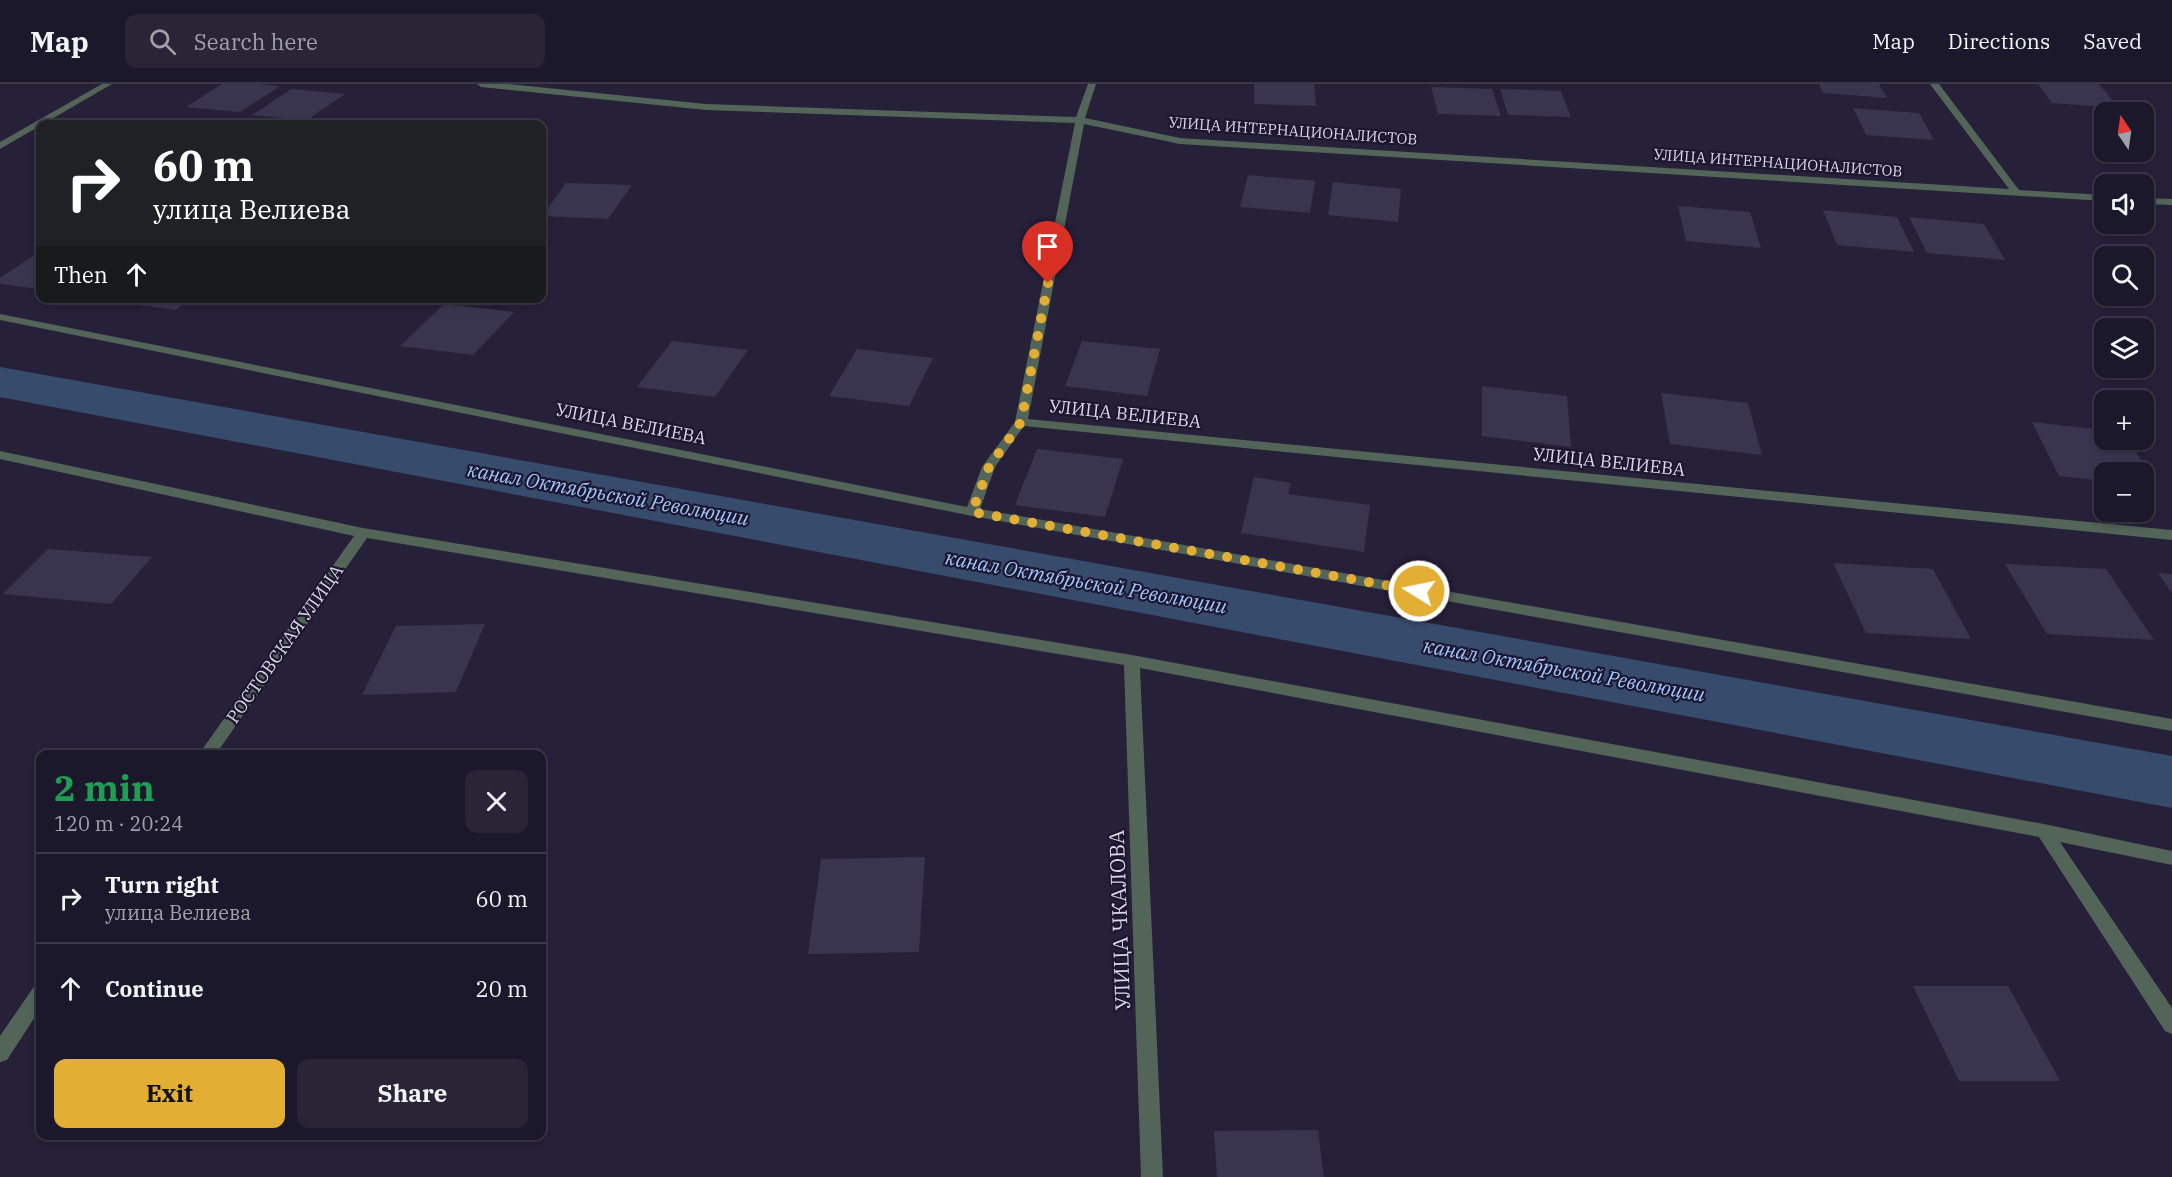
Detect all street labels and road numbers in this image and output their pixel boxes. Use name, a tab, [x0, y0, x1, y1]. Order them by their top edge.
street label: УЛИЦА ИНТЕРНАЦИОНАЛИСТОВ	[1168, 112, 1418, 149]
street label: УЛИЦА ИНТЕРНАЦИОНАЛИСТОВ	[1653, 144, 1903, 181]
street label: УЛИЦА ВЕЛИЕВА	[1048, 394, 1203, 433]
street label: УЛИЦА ВЕЛИЕВА	[554, 398, 709, 450]
street label: УЛИЦА ВЕЛИЕВА	[1532, 442, 1687, 481]
street label: РОСТОВСКАЯ УЛИЦА	[221, 559, 348, 728]
street label: УЛИЦА ЧКАЛОВА	[1102, 829, 1136, 1011]

